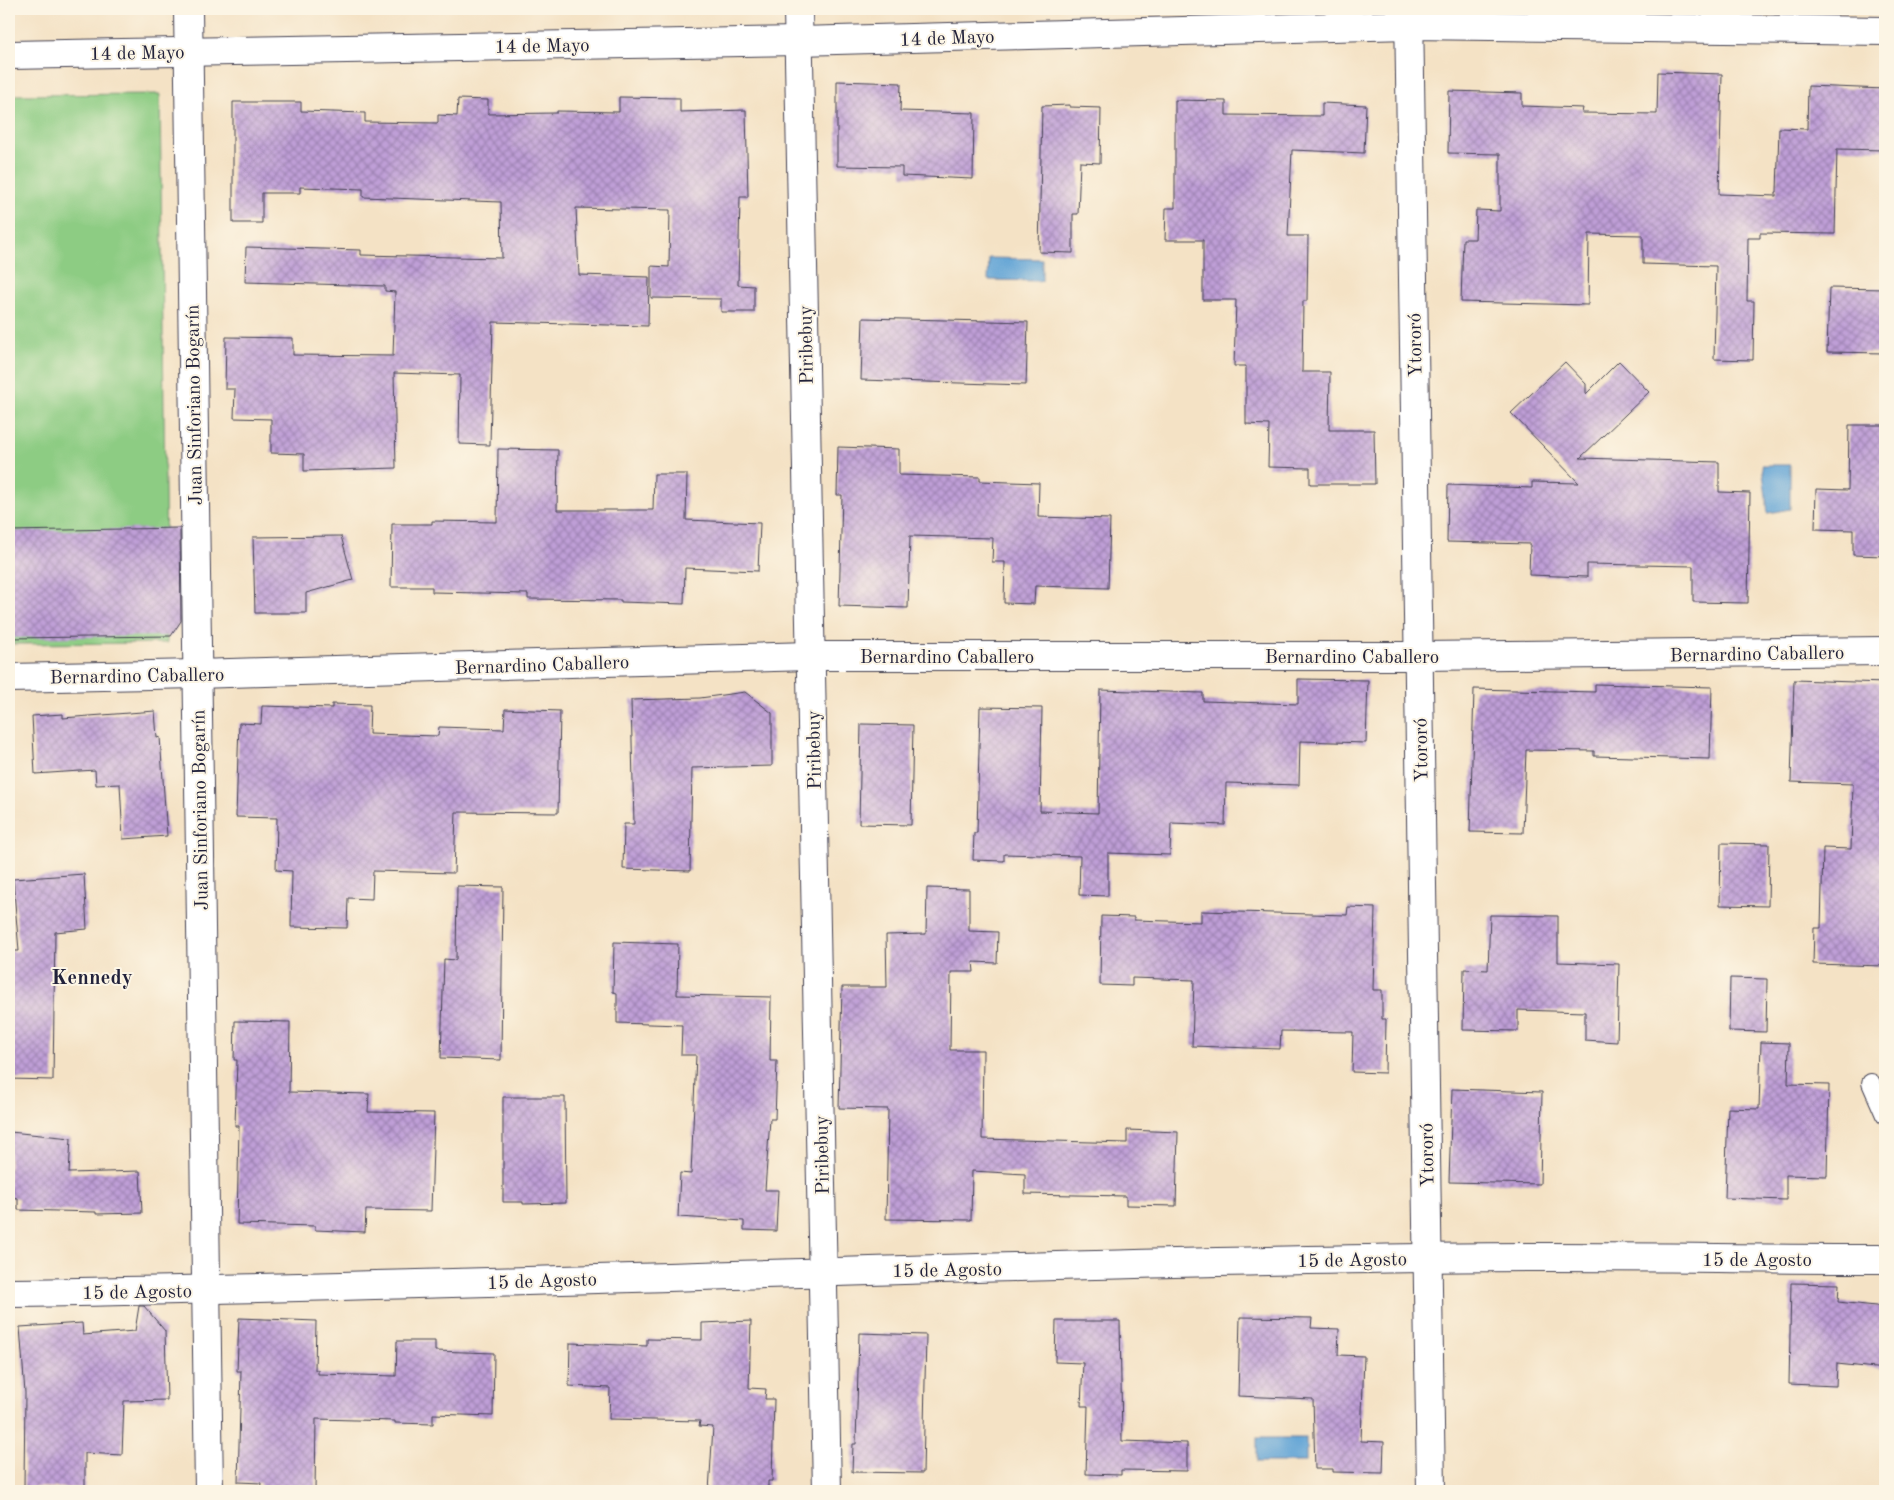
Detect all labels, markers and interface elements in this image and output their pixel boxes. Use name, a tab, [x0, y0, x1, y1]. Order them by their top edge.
street label: 14 de Mayo	[899, 28, 995, 51]
street label: 14 de Mayo	[494, 37, 590, 58]
street label: 14 de Mayo	[89, 44, 185, 65]
street label: Juan Sinforiano Bogarín	[184, 304, 207, 506]
street label: Piribebuy	[797, 305, 818, 385]
street label: Ytororó	[1406, 313, 1427, 377]
street label: Bernardino Caballero	[1670, 644, 1844, 667]
street label: Bernardino Caballero	[860, 649, 1034, 668]
street label: Bernardino Caballero	[1265, 649, 1439, 668]
street label: Bernardino Caballero	[455, 654, 630, 679]
street label: Bernardino Caballero	[50, 666, 224, 689]
street label: Juan Sinforiano Bogarín	[190, 709, 213, 911]
street label: Piribebuy	[805, 710, 826, 790]
street label: Ytororó	[1412, 718, 1433, 782]
district label: Kennedy	[51, 968, 133, 989]
street label: Piribebuy	[813, 1115, 834, 1195]
street label: Ytororó	[1418, 1123, 1439, 1187]
street label: 15 de Agosto	[1297, 1251, 1407, 1272]
street label: 15 de Agosto	[1702, 1252, 1812, 1271]
street label: 15 de Agosto	[892, 1261, 1002, 1282]
street label: 15 de Agosto	[487, 1271, 597, 1294]
street label: 15 de Agosto	[82, 1283, 192, 1304]

